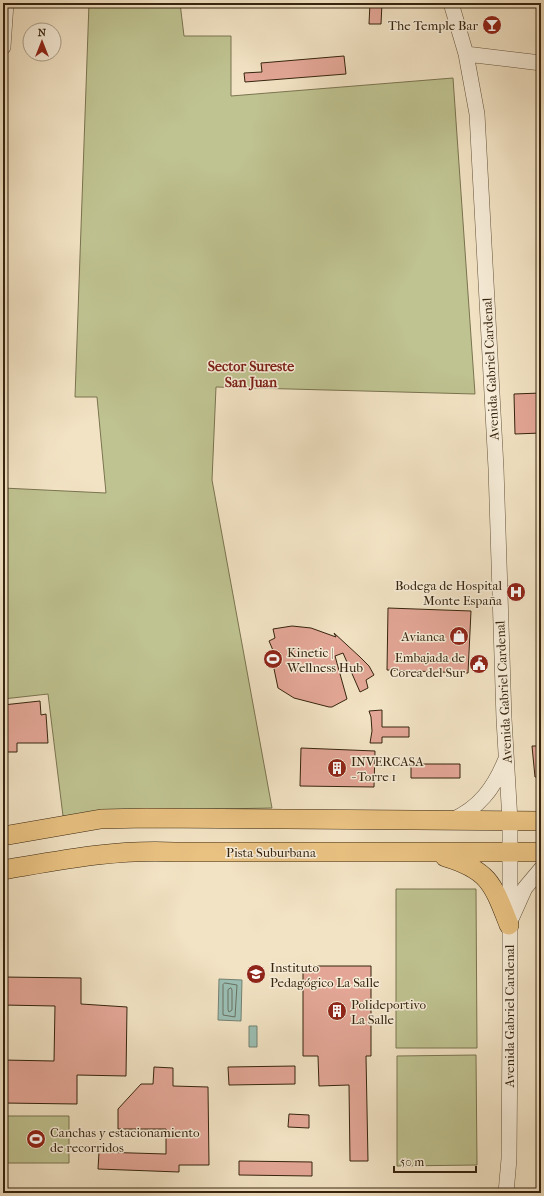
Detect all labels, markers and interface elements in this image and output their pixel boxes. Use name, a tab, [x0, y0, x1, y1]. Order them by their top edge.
bar icon: The Temple Bar	[481, 14, 503, 36]
place label: The Temple Bar	[388, 18, 478, 33]
north arrow	[22, 22, 62, 62]
text: N	[38, 26, 47, 39]
street label: Avenida Gabriel Cardenal	[479, 297, 502, 442]
district label: Sector Sureste San Juan	[208, 358, 294, 391]
place label: Bodega de Hospital Monte España	[395, 578, 503, 608]
hospital icon: Bodega de Hospital Monte España	[505, 581, 527, 603]
street label: Avenida Gabriel Cardenal	[492, 620, 515, 765]
shop icon: Avianca	[448, 625, 470, 647]
place label: Avianca	[400, 629, 446, 644]
place label: Kinetic | Wellness Hub	[286, 645, 363, 675]
sports icon: Kinetic | Wellness Hub	[262, 648, 284, 670]
place label: Embajada de Corea del Sur	[390, 650, 466, 680]
public building icon: Embajada de Corea del Sur	[468, 653, 490, 675]
place label: INVERCASA - Torre 1	[351, 754, 424, 784]
building icon: INVERCASA - Torre 1	[326, 757, 348, 779]
street label: Pista Suburbana	[226, 845, 317, 860]
street label: Avenida Gabriel Cardenal	[502, 944, 517, 1088]
place label: Instituto Pedagógico La Salle	[270, 960, 380, 990]
school or university icon: Instituto Pedagógico La Salle	[245, 963, 267, 985]
place label: Polideportivo La Salle	[351, 997, 427, 1027]
building icon: Polideportivo La Salle	[326, 1000, 348, 1022]
place label: Canchas y estacionamiento de recorridos	[50, 1125, 200, 1155]
sports icon: Canchas y estacionamiento de recorridos	[25, 1128, 47, 1150]
scale bar	[394, 1148, 476, 1174]
text: 50 m	[400, 1155, 424, 1169]

